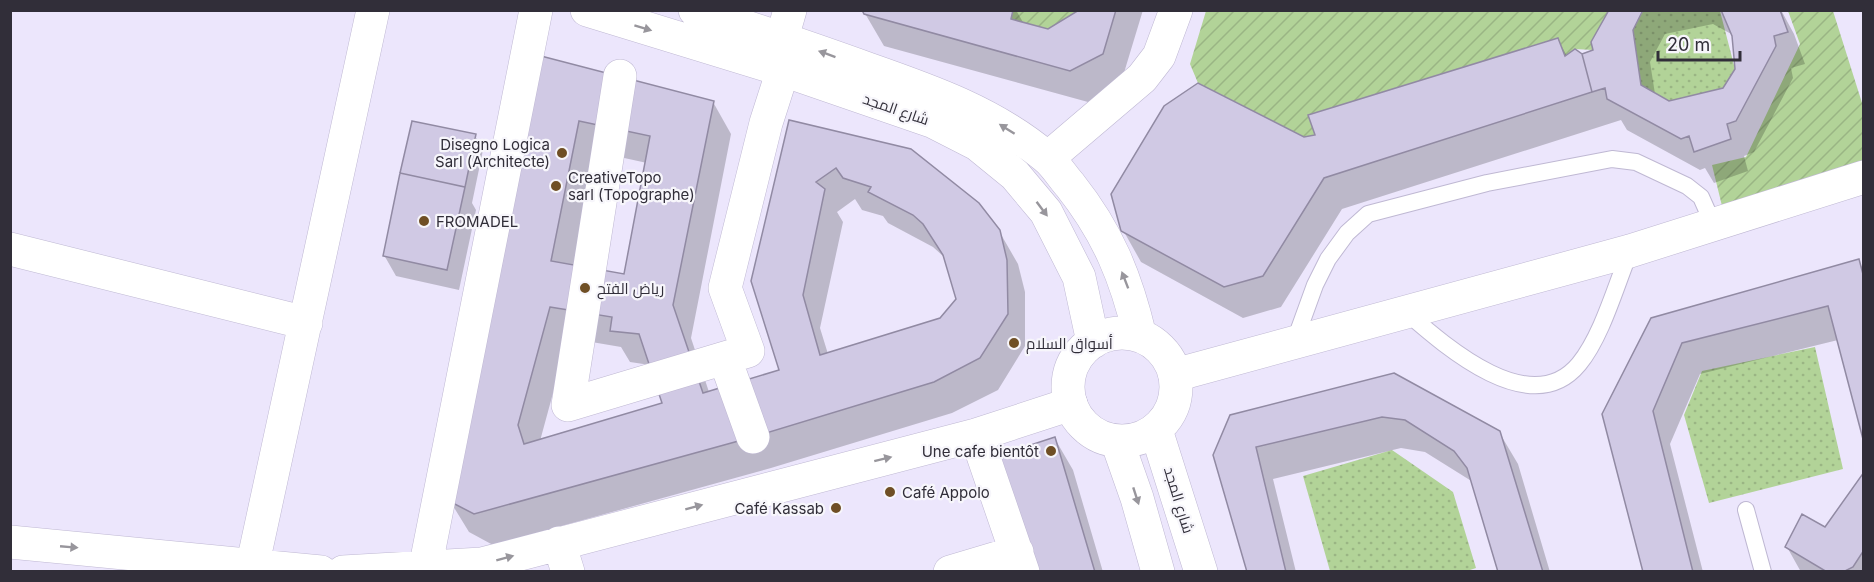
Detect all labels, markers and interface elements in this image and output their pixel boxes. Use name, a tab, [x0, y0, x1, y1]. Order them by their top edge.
one-way arrow	[634, 24, 652, 33]
scale bar	[1658, 24, 1740, 62]
text: 20 m	[1667, 34, 1710, 55]
one-way arrow	[818, 49, 836, 59]
street label: شارع المجد	[860, 89, 932, 131]
one-way arrow	[999, 123, 1015, 134]
place label: Disegno Logica Sarl (Architecte)	[435, 135, 550, 171]
marker: Disegno Logica Sarl (Architecte)	[555, 146, 569, 160]
place label: CreativeTopo sarl (Topographe)	[568, 168, 695, 204]
marker: CreativeTopo sarl (Topographe)	[549, 179, 563, 193]
one-way arrow	[1036, 201, 1049, 217]
place label: FROMADEL	[436, 212, 518, 231]
marker: FROMADEL	[417, 214, 431, 228]
one-way arrow	[1119, 271, 1129, 289]
place label: رياض الفتح	[597, 279, 664, 300]
marker: رياض الفتح	[578, 281, 592, 295]
place label: أسواق السلام	[1026, 334, 1113, 354]
marker: أسواق السلام	[1007, 336, 1021, 350]
place label: Une cafe bientôt	[922, 442, 1039, 461]
marker: Une cafe bientôt	[1044, 444, 1058, 458]
one-way arrow	[873, 453, 892, 463]
street label: شارع المجد	[1158, 464, 1198, 536]
place label: Café Appolo	[902, 483, 990, 502]
marker: Café Appolo	[883, 485, 897, 499]
one-way arrow	[1132, 487, 1142, 505]
place label: Café Kassab	[735, 499, 824, 518]
marker: Café Kassab	[829, 501, 843, 515]
one-way arrow	[685, 502, 703, 512]
one-way arrow	[59, 542, 78, 552]
one-way arrow	[496, 552, 515, 562]

